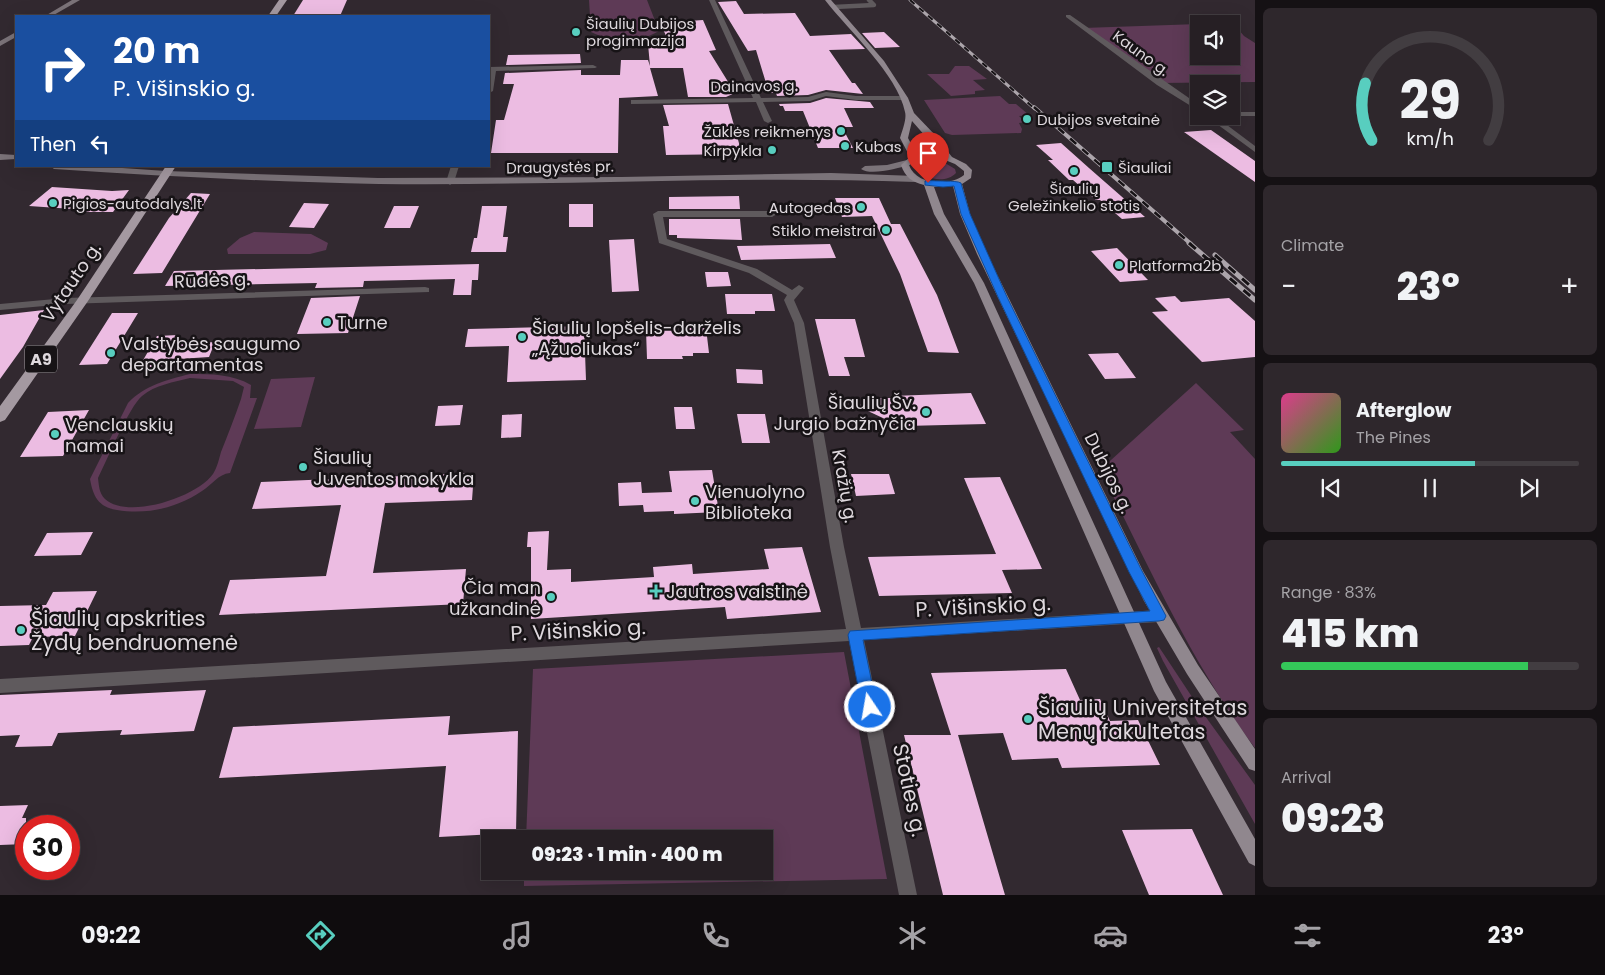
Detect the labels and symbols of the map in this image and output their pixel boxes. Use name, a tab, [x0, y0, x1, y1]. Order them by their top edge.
place label: Šiaulių Dubijos progimnazija	[586, 13, 695, 51]
street label: Kauno g.	[1108, 25, 1174, 81]
marker: Šiaulių Dubijos progimnazija	[570, 26, 582, 38]
street label: Dainavos g.	[710, 75, 798, 97]
place label: Dubijos svetainė	[1037, 109, 1160, 130]
marker: Dubijos svetainė	[1021, 113, 1033, 125]
place label: Žūklės reikmenys	[704, 121, 831, 142]
marker: Žūklės reikmenys	[835, 125, 847, 137]
pin	[907, 132, 949, 183]
place label: Kubas	[855, 136, 902, 157]
place label: Kirpykla	[704, 140, 762, 161]
marker: Kubas	[839, 140, 851, 152]
marker: Kirpykla	[766, 144, 778, 156]
street label: Draugystės pr.	[506, 156, 614, 178]
place label: Šiauliai	[1118, 157, 1171, 178]
marker: Šiauliai	[1100, 160, 1114, 174]
marker: Šiaulių Geležinkelio stotis	[1068, 165, 1080, 177]
place label: Šiaulių Geležinkelio stotis	[1008, 178, 1140, 216]
place label: Pigios-autodalys.lt	[63, 193, 202, 214]
marker: Pigios-autodalys.lt	[47, 197, 59, 209]
place label: Autogedas	[769, 197, 851, 218]
marker: Autogedas	[855, 201, 867, 213]
place label: Stiklo meistrai	[772, 220, 876, 241]
marker: Stiklo meistrai	[880, 224, 892, 236]
street label: Vytauto g.	[35, 237, 107, 327]
place label: Platforma2b	[1129, 255, 1221, 276]
marker: Platforma2b	[1113, 259, 1125, 271]
street label: Rūdės g.	[174, 266, 250, 294]
place label: Turne	[337, 310, 388, 335]
place label: Šiaulių lopšelis-darželis „Ąžuoliukas“	[531, 315, 741, 361]
marker: Turne	[321, 316, 333, 328]
place label: Valstybės saugumo departamentas	[121, 331, 300, 377]
marker: Šiaulių lopšelis-darželis „Ąžuoliukas“	[516, 331, 528, 343]
road number: A9	[25, 346, 57, 372]
marker: Valstybės saugumo departamentas	[105, 347, 117, 359]
place label: Šiaulių Šv. Jurgio bažnyčia	[774, 390, 916, 436]
marker: Šiaulių Šv. Jurgio bažnyčia	[920, 406, 932, 418]
place label: Venclauskių namai	[65, 412, 174, 458]
marker: Venclauskių namai	[49, 428, 61, 440]
street label: Dubijos g.	[1079, 428, 1139, 518]
place label: Šiaulių Juventos mokykla	[313, 445, 474, 491]
street label: Kražių g.	[826, 447, 864, 525]
marker: Šiaulių Juventos mokykla	[297, 461, 309, 473]
place label: Vienuolyno Biblioteka	[705, 479, 805, 525]
marker: Vienuolyno Biblioteka	[689, 495, 701, 507]
place label: Čia man užkandinė	[449, 575, 541, 621]
place label: Jautros vaistinė	[666, 579, 808, 604]
marker: Jautros vaistinė	[650, 585, 662, 597]
street label: P. Višinskio g.	[914, 588, 1052, 624]
marker: Čia man užkandinė	[545, 591, 557, 603]
place label: Šiaulių apskrities Žydų bendruomenė	[31, 604, 238, 657]
street label: P. Višinskio g.	[509, 612, 647, 648]
marker: Šiaulių apskrities Žydų bendruomenė	[15, 624, 27, 636]
position arrow	[843, 680, 895, 732]
place label: Šiaulių Universitetas Menų fakultetas	[1038, 693, 1248, 746]
marker: Šiaulių Universitetas Menų fakultetas	[1022, 713, 1034, 725]
street label: Stoties g.	[886, 741, 934, 839]
speed limit sign: 30	[15, 815, 80, 880]

